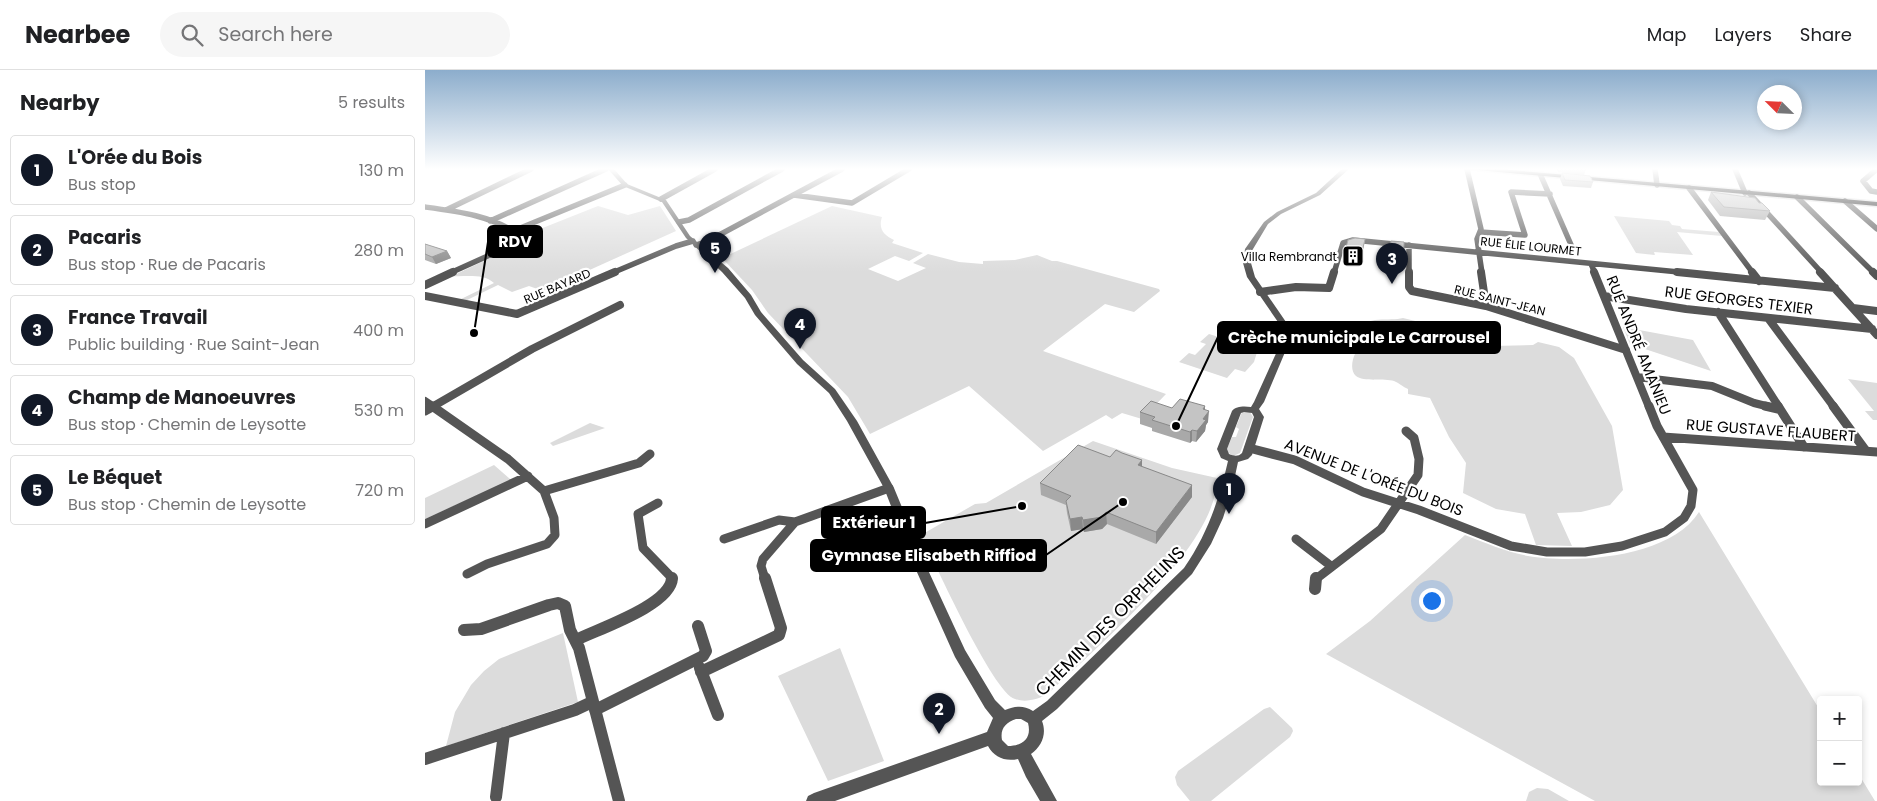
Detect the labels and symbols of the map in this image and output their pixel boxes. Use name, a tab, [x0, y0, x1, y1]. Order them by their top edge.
north arrow	[1757, 85, 1802, 130]
callout: RDV	[488, 226, 542, 257]
text: RDV	[498, 230, 532, 253]
pin: 5	[699, 232, 731, 273]
street label: RUE ÉLIE LOURMET	[1480, 232, 1583, 260]
pin: 3	[1376, 243, 1408, 284]
building icon: Villa Rembrandt	[1341, 244, 1365, 268]
place label: Villa Rembrandt	[1241, 248, 1337, 265]
street label: RUE BAYARD	[521, 264, 593, 308]
street label: RUE ANDRÉ AMANIEU	[1602, 272, 1676, 418]
street label: RUE SAINT-JEAN	[1453, 280, 1547, 320]
street label: RUE GEORGES TEXIER	[1664, 280, 1814, 320]
pin: 4	[784, 308, 816, 349]
callout: Crèche municipale Le Carrousel	[1218, 322, 1500, 353]
text: Crèche municipale Le Carrousel	[1228, 326, 1490, 349]
street label: RUE GUSTAVE FLAUBERT	[1685, 414, 1857, 446]
street label: AVENUE DE L'ORÉE DU BOIS	[1282, 433, 1466, 521]
pin: 1	[1213, 473, 1245, 514]
callout: Extérieur 1	[822, 507, 925, 538]
text: Extérieur 1	[833, 511, 915, 534]
callout: Gymnase Elisabeth Riffiod	[811, 540, 1046, 571]
street label: CHEMIN DES ORPHELINS	[1029, 540, 1191, 702]
text: Gymnase Elisabeth Riffiod	[822, 544, 1036, 567]
your location	[1419, 588, 1445, 614]
pin: 2	[923, 693, 955, 734]

